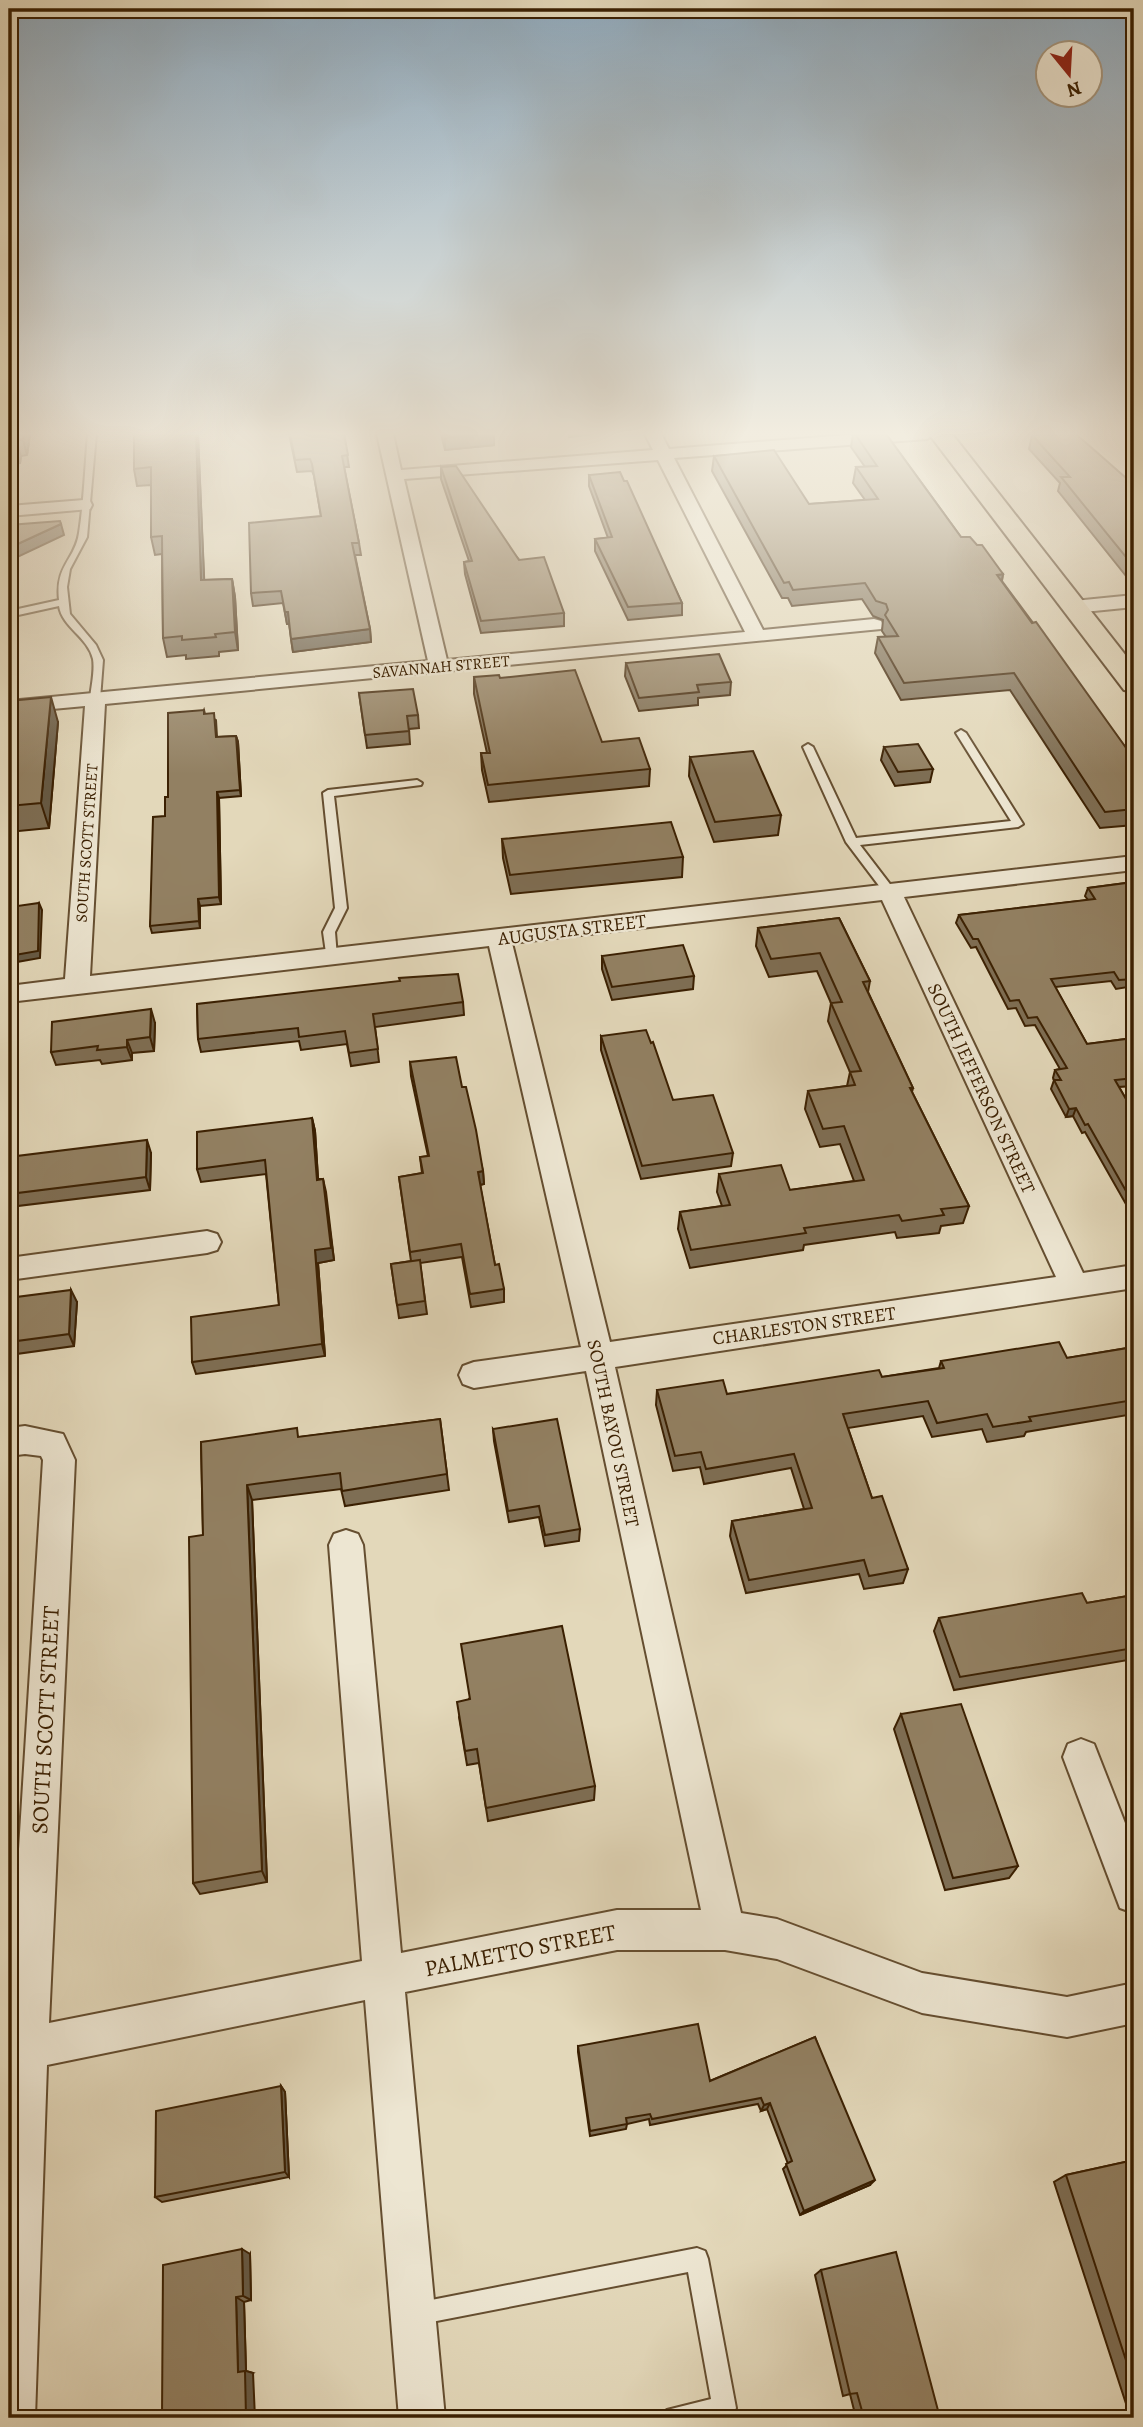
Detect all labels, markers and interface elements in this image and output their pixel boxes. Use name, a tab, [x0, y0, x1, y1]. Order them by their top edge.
north arrow	[1034, 38, 1104, 108]
text: N	[1063, 75, 1085, 104]
street label: SAVANNAH STREET	[372, 650, 511, 684]
street label: SOUTH SCOTT STREET	[70, 763, 104, 923]
street label: AUGUSTA STREET	[496, 908, 648, 952]
street label: SOUTH JEFFERSON STREET	[921, 979, 1042, 1199]
street label: CHARLESTON STREET	[711, 1300, 898, 1352]
street label: SOUTH BAYOU STREET	[580, 1337, 646, 1530]
street label: SOUTH SCOTT STREET	[24, 1605, 67, 1835]
street label: PALMETTO STREET	[422, 1917, 619, 1984]

